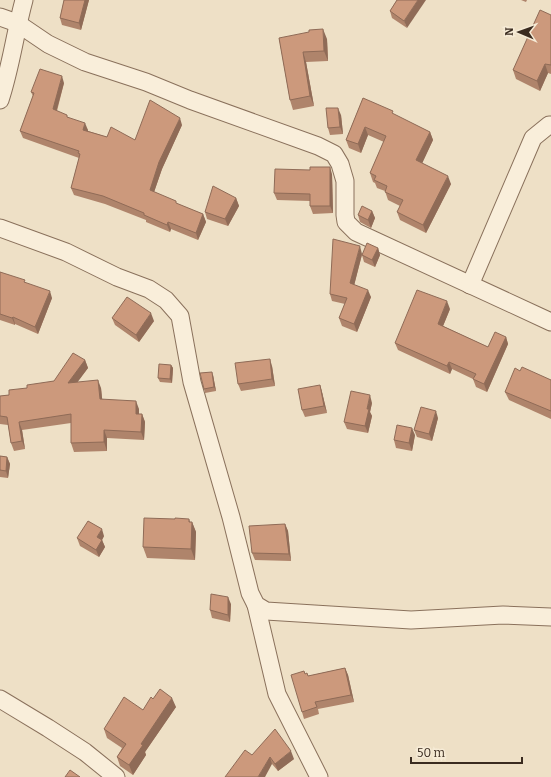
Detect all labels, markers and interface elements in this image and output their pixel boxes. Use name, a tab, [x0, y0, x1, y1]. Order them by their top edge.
north arrow	[499, 12, 539, 52]
text: N	[503, 27, 516, 36]
scale bar	[411, 739, 522, 765]
text: 50 m	[417, 746, 446, 760]

